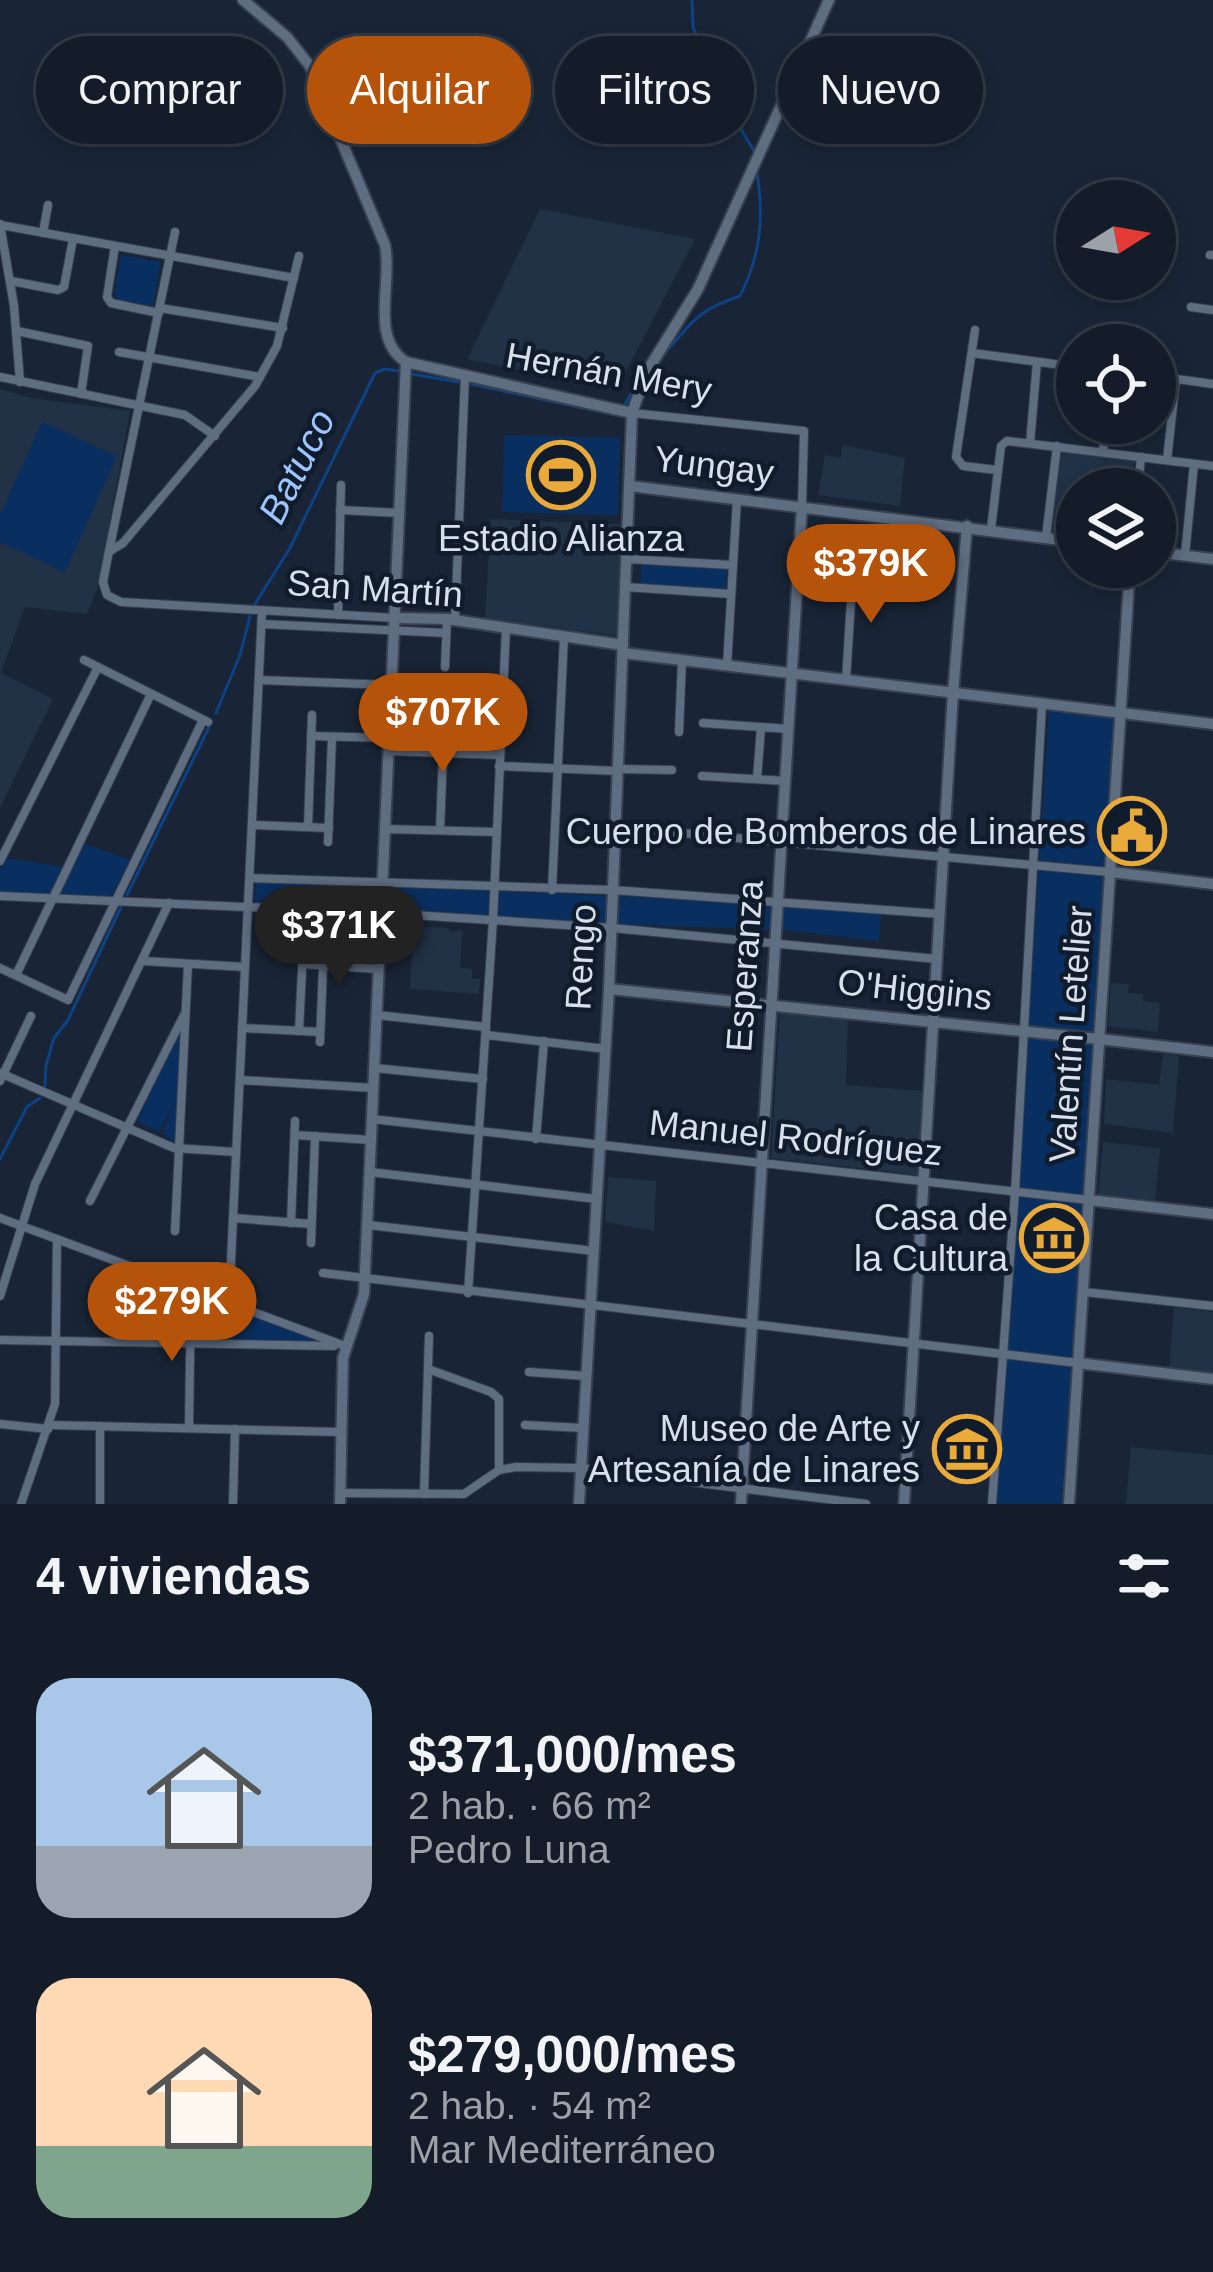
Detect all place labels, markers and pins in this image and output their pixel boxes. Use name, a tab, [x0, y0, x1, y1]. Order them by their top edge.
sports icon: Estadio Alianza	[526, 440, 596, 510]
place label: Estadio Alianza	[438, 518, 685, 559]
pin: $379K	[787, 524, 955, 626]
pin: $707K	[359, 673, 527, 775]
public building icon: Cuerpo de Bomberos de Linares	[1097, 796, 1167, 866]
place label: Cuerpo de Bomberos de Linares	[566, 811, 1086, 852]
pin: $371K	[255, 886, 423, 988]
place label: Casa de la Cultura	[854, 1197, 1009, 1279]
museum icon: Casa de la Cultura	[1019, 1203, 1089, 1273]
pin: $279K	[88, 1262, 256, 1364]
place label: Museo de Arte y Artesanía de Linares	[588, 1408, 920, 1490]
museum icon: Museo de Arte y Artesanía de Linares	[932, 1414, 1002, 1484]

